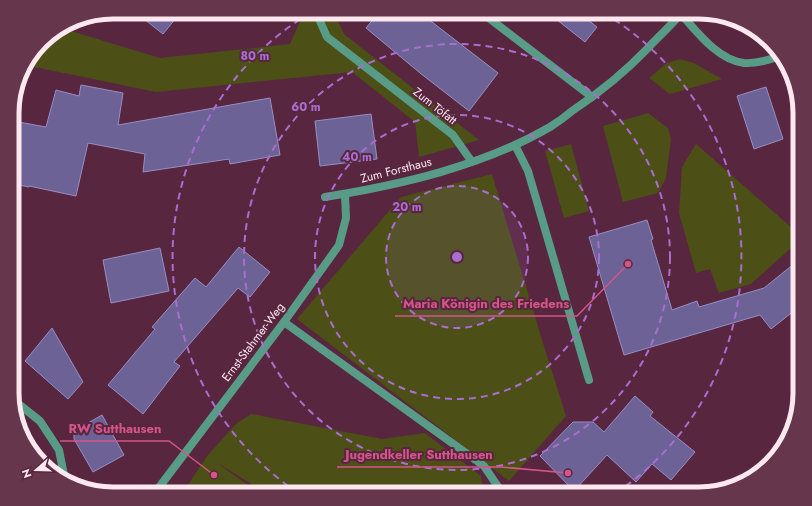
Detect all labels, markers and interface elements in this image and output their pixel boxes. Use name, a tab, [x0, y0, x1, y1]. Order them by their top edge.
text: 80 m	[241, 47, 270, 65]
street label: Zum Töfatt	[409, 83, 461, 129]
text: 60 m	[291, 98, 321, 116]
text: 40 m	[342, 148, 372, 166]
street label: Zum Forsthaus	[359, 152, 434, 188]
text: 20 m	[392, 198, 422, 216]
centre of rings	[450, 250, 464, 264]
callout: Maria Königin des Friedens	[395, 291, 577, 316]
text: Maria Königin des Friedens	[403, 294, 569, 313]
street label: Ernst-Stahmer-Weg	[217, 299, 289, 385]
callout: RW Sutthausen	[60, 416, 169, 441]
text: RW Sutthausen	[69, 419, 161, 438]
callout: Jugendkeller Sutthausen	[337, 442, 501, 467]
text: Jugendkeller Sutthausen	[342, 445, 493, 464]
north arrow	[16, 450, 56, 490]
text: N	[18, 467, 36, 480]

